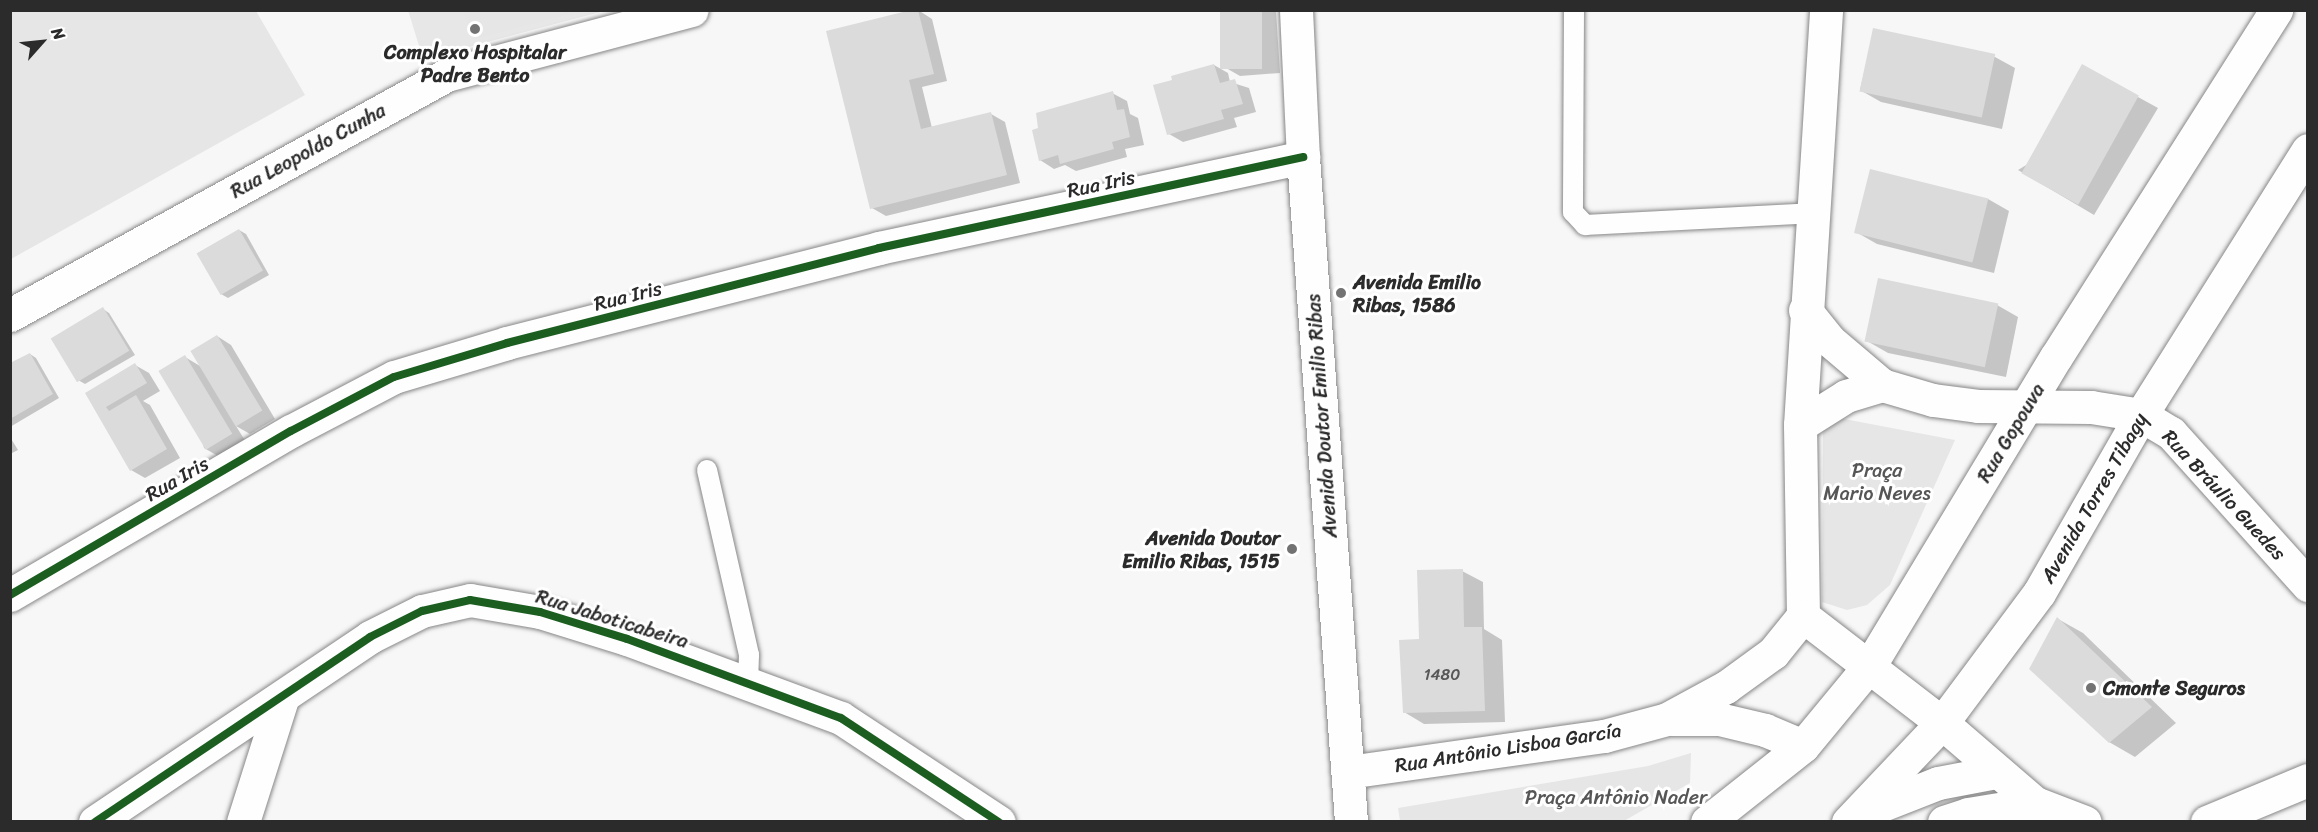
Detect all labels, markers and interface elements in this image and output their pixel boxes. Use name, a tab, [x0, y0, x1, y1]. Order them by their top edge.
north arrow	[12, 12, 72, 72]
marker: Complexo Hospitalar Padre Bento	[466, 20, 484, 38]
text: N	[43, 22, 74, 45]
place label: Complexo Hospitalar Padre Bento	[384, 40, 566, 87]
street label: Rua Leopoldo Cunha	[226, 98, 390, 204]
street label: Rua Iris	[1065, 165, 1137, 203]
place label: Avenida Emilio Ribas, 1586	[1353, 270, 1481, 317]
street label: Rua Iris	[592, 276, 664, 316]
marker: Avenida Emilio Ribas, 1586	[1334, 286, 1348, 300]
street label: Avenida Doutor Emilio Ribas	[1301, 293, 1343, 539]
street label: Rua Gopouva	[1972, 379, 2050, 487]
street label: Avenida Torres Tibagy	[2036, 409, 2152, 587]
street label: Rua Bráulio Guedes	[2158, 425, 2290, 565]
street label: Rua Iris	[141, 451, 213, 507]
park label: Praça Mario Neves	[1823, 458, 1931, 505]
place label: Avenida Doutor Emilio Ribas, 1515	[1122, 526, 1280, 573]
marker: Avenida Doutor Emilio Ribas, 1515	[1285, 542, 1299, 556]
street label: Rua Jaboticabeira	[533, 584, 691, 654]
house number: 1480	[1424, 665, 1460, 685]
place label: Cmonte Seguros	[2103, 676, 2245, 700]
marker: Cmonte Seguros	[2084, 681, 2098, 695]
street label: Rua Antônio Lisboa García	[1393, 718, 1623, 778]
park label: Praça Antônio Nader	[1524, 785, 1708, 809]

